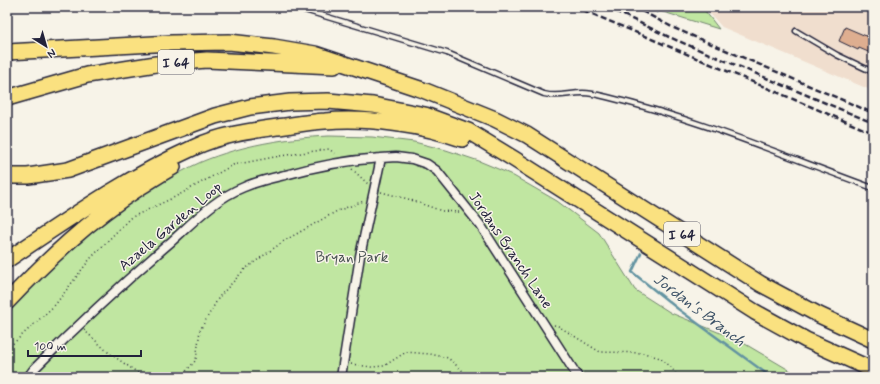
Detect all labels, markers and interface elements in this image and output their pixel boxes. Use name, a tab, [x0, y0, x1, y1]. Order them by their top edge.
north arrow	[26, 26, 66, 66]
text: N	[44, 45, 59, 61]
road number: I 64	[158, 50, 194, 74]
street label: Azaela Garden Loop	[115, 178, 227, 276]
street label: Jordans Branch Lane	[464, 188, 557, 313]
road number: I 64	[664, 222, 700, 246]
park label: Bryan Park	[316, 248, 389, 268]
water label: Jordan's Branch	[649, 269, 750, 352]
scale bar	[28, 332, 141, 358]
text: 100 m	[34, 339, 66, 355]

